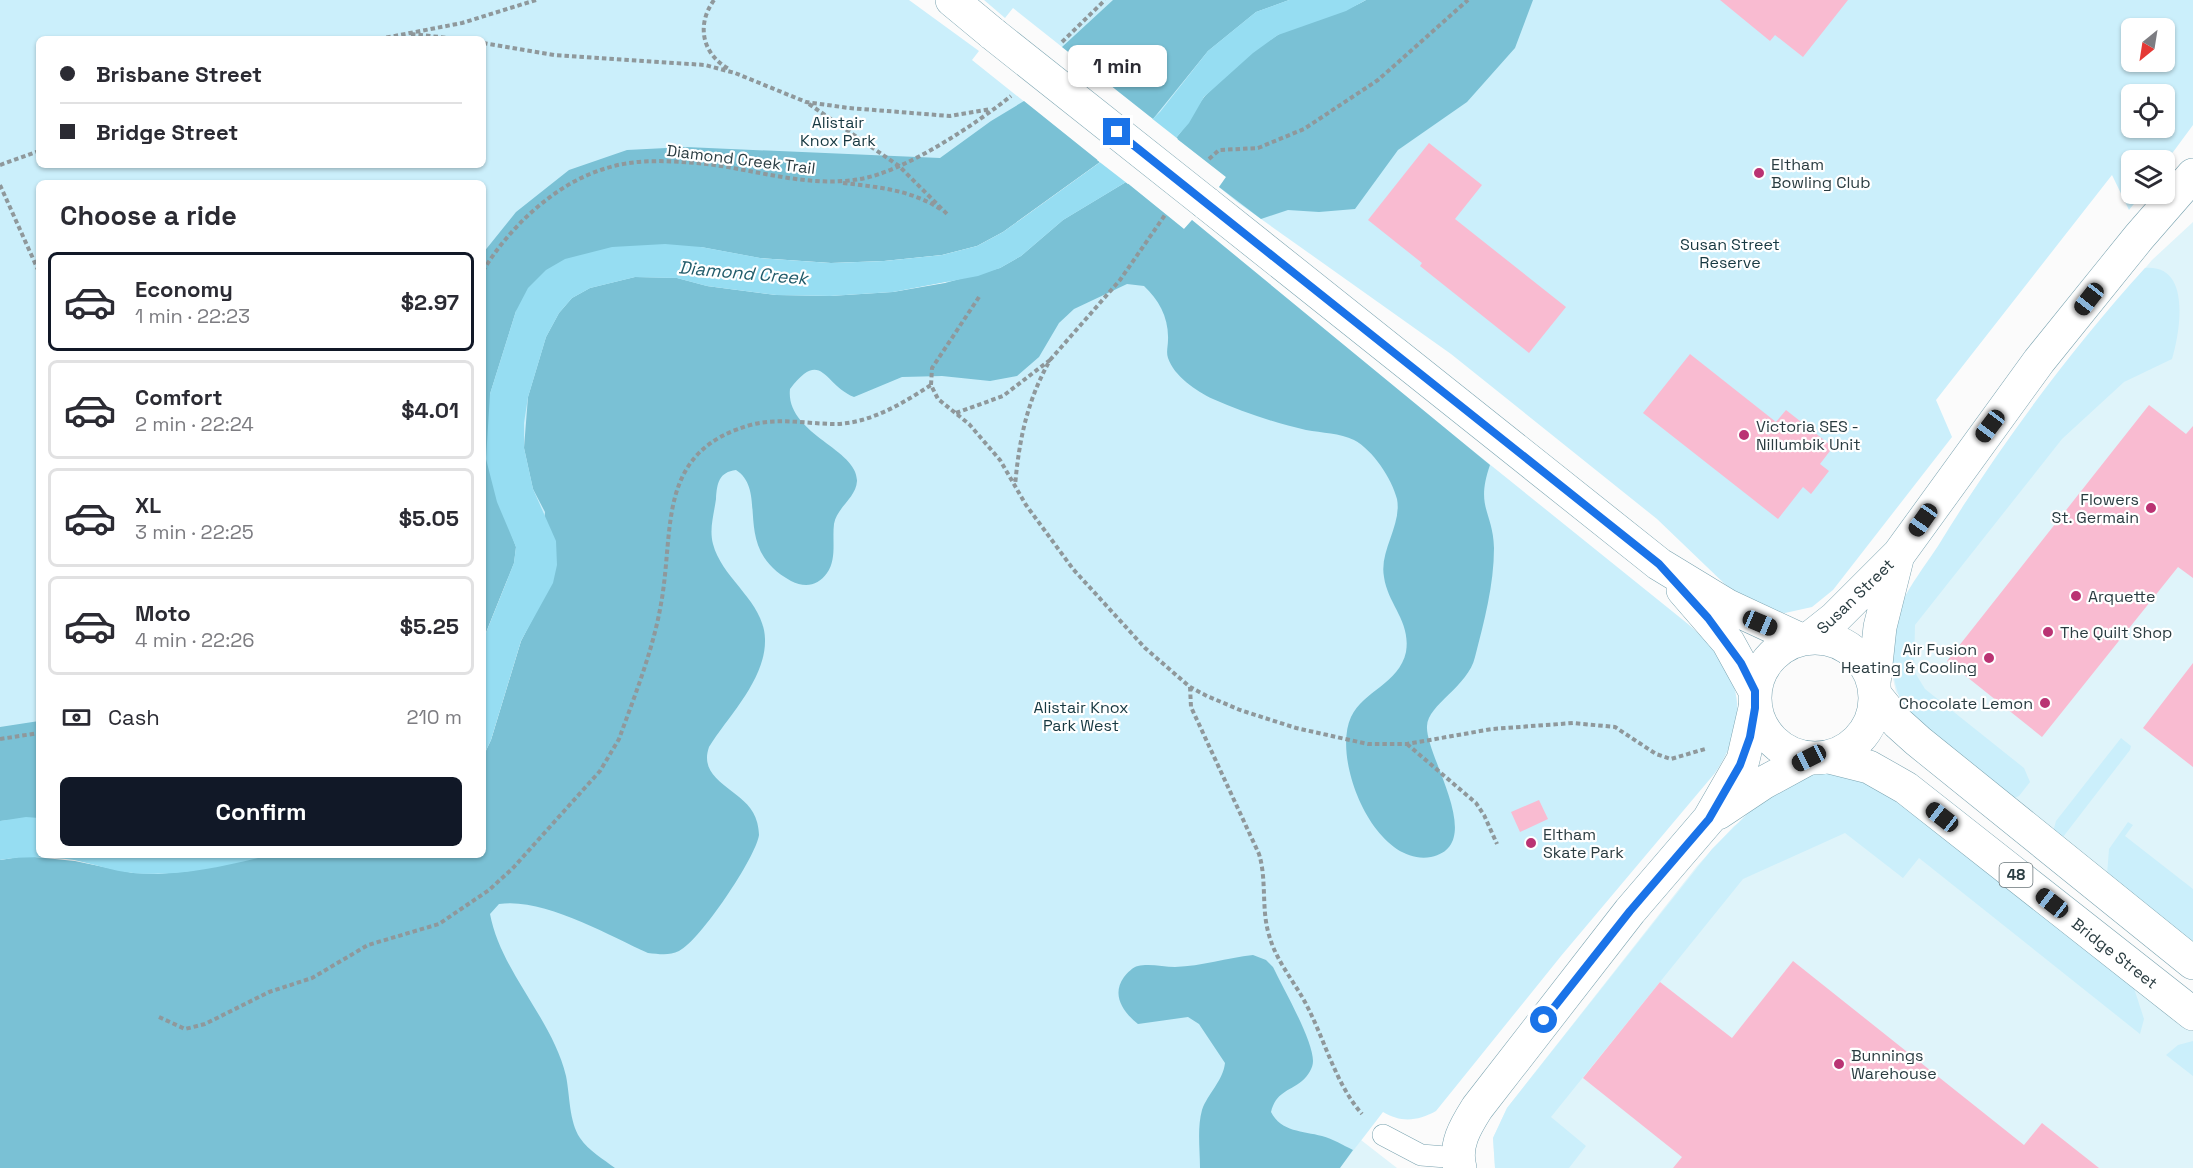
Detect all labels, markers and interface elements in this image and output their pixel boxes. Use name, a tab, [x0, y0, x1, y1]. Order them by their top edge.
north arrow	[2121, 18, 2175, 72]
map controls	[2121, 18, 2175, 204]
callout: 1 min	[1068, 45, 1166, 87]
text: 1 min	[1093, 53, 1142, 79]
text: Brisbane Street	[96, 60, 262, 88]
button: locate	[2121, 84, 2175, 138]
park label: Alistair Knox Park	[800, 112, 876, 151]
text: Bridge Street	[96, 118, 238, 146]
route end	[1103, 118, 1130, 145]
street label: Diamond Creek Trail	[665, 140, 817, 179]
button: layers	[2121, 150, 2175, 204]
place label: Eltham Bowling Club	[1771, 154, 1870, 193]
marker: Eltham Bowling Club	[1752, 166, 1766, 180]
text: Choose a ride	[60, 198, 237, 233]
park label: Susan Street Reserve	[1680, 234, 1780, 273]
water label: Diamond Creek	[677, 255, 811, 290]
icon: car	[63, 275, 117, 329]
text: Economy	[135, 275, 233, 303]
car	[2071, 279, 2107, 319]
text: $2.97	[401, 288, 459, 316]
text: 1 min · 22:23	[135, 303, 250, 329]
icon: car	[63, 383, 117, 437]
text: Comfort	[135, 383, 223, 411]
text: $4.01	[401, 396, 459, 424]
car	[1972, 406, 2008, 446]
text: 2 min · 22:24	[135, 411, 254, 437]
place label: Victoria SES - Nillumbik Unit	[1756, 416, 1861, 455]
marker: Victoria SES - Nillumbik Unit	[1737, 428, 1751, 442]
place label: Flowers St. Germain	[2051, 489, 2139, 528]
icon: car	[63, 491, 117, 545]
text: XL	[135, 491, 161, 519]
car	[1905, 500, 1941, 540]
marker: Flowers St. Germain	[2144, 501, 2158, 515]
text: $5.05	[399, 504, 459, 532]
text: 3 min · 22:25	[135, 519, 254, 545]
street label: Susan Street	[1812, 554, 1899, 639]
place label: Arquette	[2088, 586, 2155, 607]
marker: Arquette	[2069, 589, 2083, 603]
icon: car	[63, 599, 117, 653]
text: Moto	[135, 599, 191, 627]
car	[1740, 608, 1780, 638]
text: $5.25	[400, 612, 459, 640]
place label: The Quilt Shop	[2060, 622, 2172, 643]
marker: The Quilt Shop	[2041, 625, 2055, 639]
text: 4 min · 22:26	[135, 627, 255, 653]
place label: Air Fusion Heating & Cooling	[1841, 639, 1977, 678]
marker: Air Fusion Heating & Cooling	[1982, 651, 1996, 665]
place label: Chocolate Lemon	[1899, 693, 2033, 714]
marker: Chocolate Lemon	[2038, 696, 2052, 710]
park label: Alistair Knox Park West	[1033, 697, 1129, 736]
icon: cash	[60, 701, 93, 734]
text: Cash	[108, 703, 160, 731]
text: 210 m	[406, 704, 462, 730]
car	[1789, 742, 1829, 774]
button: Confirm	[60, 777, 462, 846]
car	[1922, 799, 1962, 835]
place label: Eltham Skate Park	[1543, 824, 1624, 863]
marker: Eltham Skate Park	[1524, 836, 1538, 850]
road number: 48	[2000, 863, 2032, 887]
car	[2032, 885, 2072, 921]
street label: Bridge Street	[2067, 913, 2162, 994]
route start	[1530, 1006, 1557, 1033]
place label: Bunnings Warehouse	[1851, 1045, 1937, 1084]
marker: Bunnings Warehouse	[1832, 1057, 1846, 1071]

